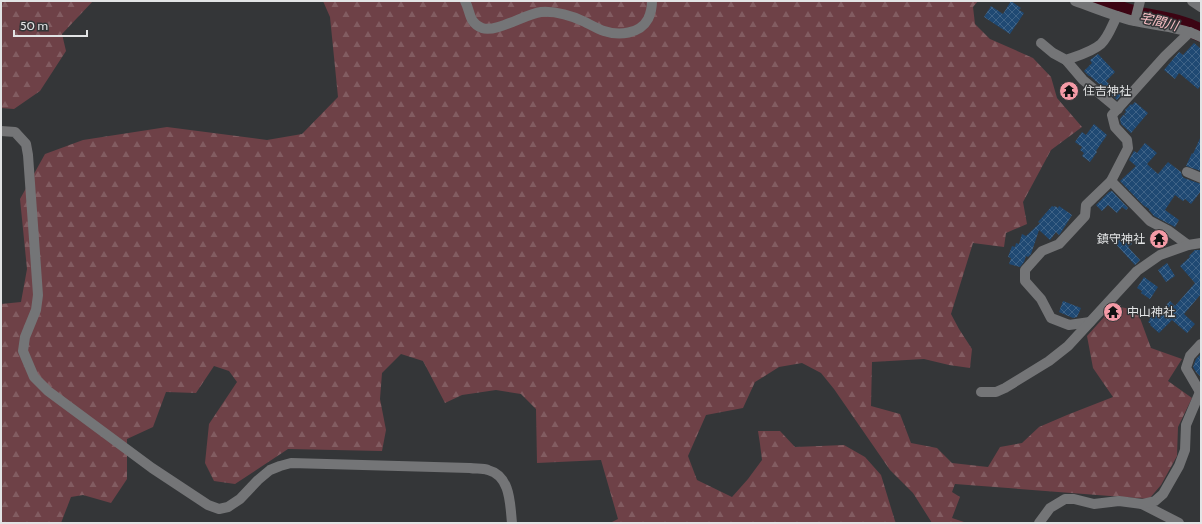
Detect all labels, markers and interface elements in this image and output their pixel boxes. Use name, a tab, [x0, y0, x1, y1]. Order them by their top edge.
water label: 宅間川	[1138, 9, 1182, 34]
scale bar	[14, 12, 87, 38]
text: 50 m	[20, 18, 48, 33]
temple icon: 住吉神社	[1058, 80, 1080, 102]
place label: 住吉神社	[1083, 83, 1131, 98]
temple icon: 鎮守神社	[1148, 228, 1170, 250]
place label: 鎮守神社	[1097, 231, 1145, 246]
temple icon: 中山神社	[1102, 301, 1124, 323]
place label: 中山神社	[1127, 304, 1175, 319]

